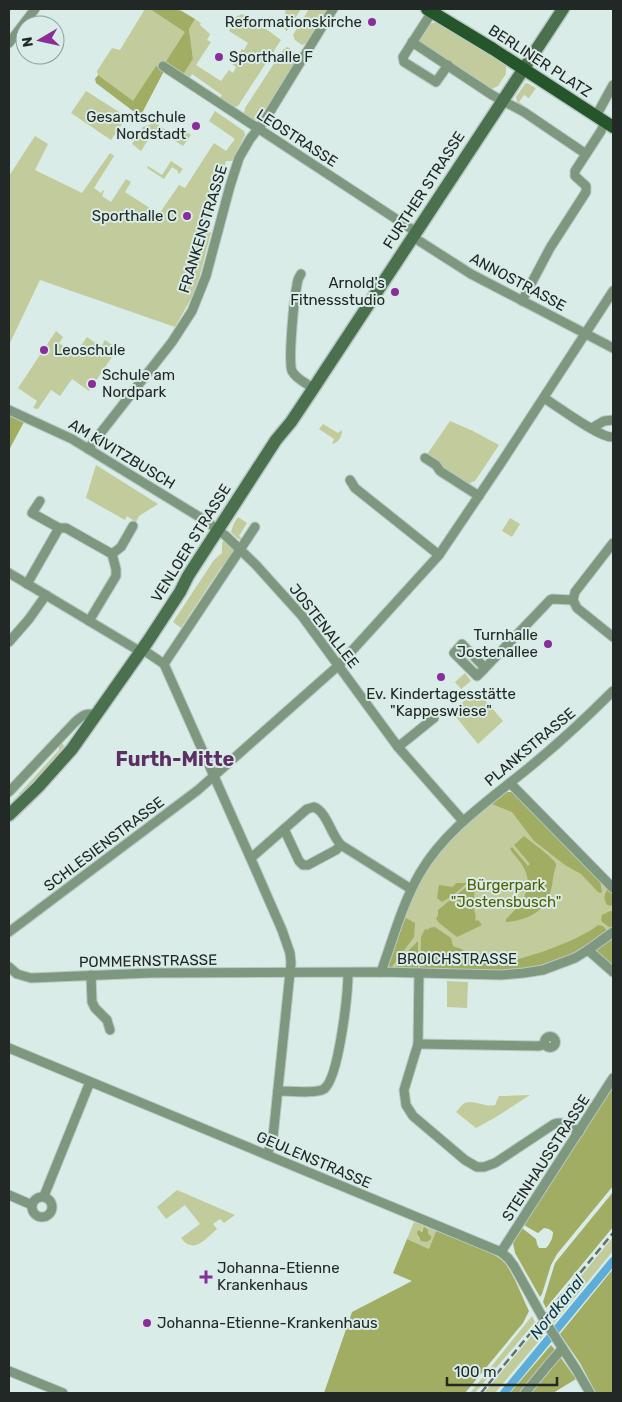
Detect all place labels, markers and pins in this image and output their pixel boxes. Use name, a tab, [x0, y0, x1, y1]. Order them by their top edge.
place label: Reformationskirche	[225, 13, 362, 31]
marker: Reformationskirche	[366, 16, 378, 28]
place label: Sporthalle F	[229, 48, 313, 66]
marker: Sporthalle F	[213, 51, 225, 63]
place label: Gesamtschule Nordstadt	[86, 108, 186, 143]
marker: Gesamtschule Nordstadt	[190, 120, 202, 132]
place label: Sporthalle C	[92, 207, 177, 225]
marker: Sporthalle C	[181, 210, 193, 222]
place label: Arnold's Fitnessstudio	[290, 274, 385, 309]
marker: Arnold's Fitnessstudio	[389, 286, 401, 298]
place label: Leoschule	[54, 341, 125, 359]
marker: Leoschule	[38, 344, 50, 356]
place label: Schule am Nordpark	[102, 366, 175, 401]
marker: Schule am Nordpark	[86, 378, 98, 390]
place label: Turnhalle Jostenallee	[457, 626, 538, 661]
marker: Turnhalle Jostenallee	[542, 638, 554, 650]
marker: Ev. Kindertagesstätte "Kappeswiese"	[435, 671, 447, 683]
place label: Ev. Kindertagesstätte "Kappeswiese"	[366, 685, 516, 720]
place label: Johanna-Etienne Krankenhaus	[217, 1259, 340, 1294]
marker: Johanna-Etienne Krankenhaus	[199, 1270, 213, 1284]
place label: Johanna-Etienne-Krankenhaus	[157, 1314, 378, 1332]
marker: Johanna-Etienne-Krankenhaus	[141, 1317, 153, 1329]

